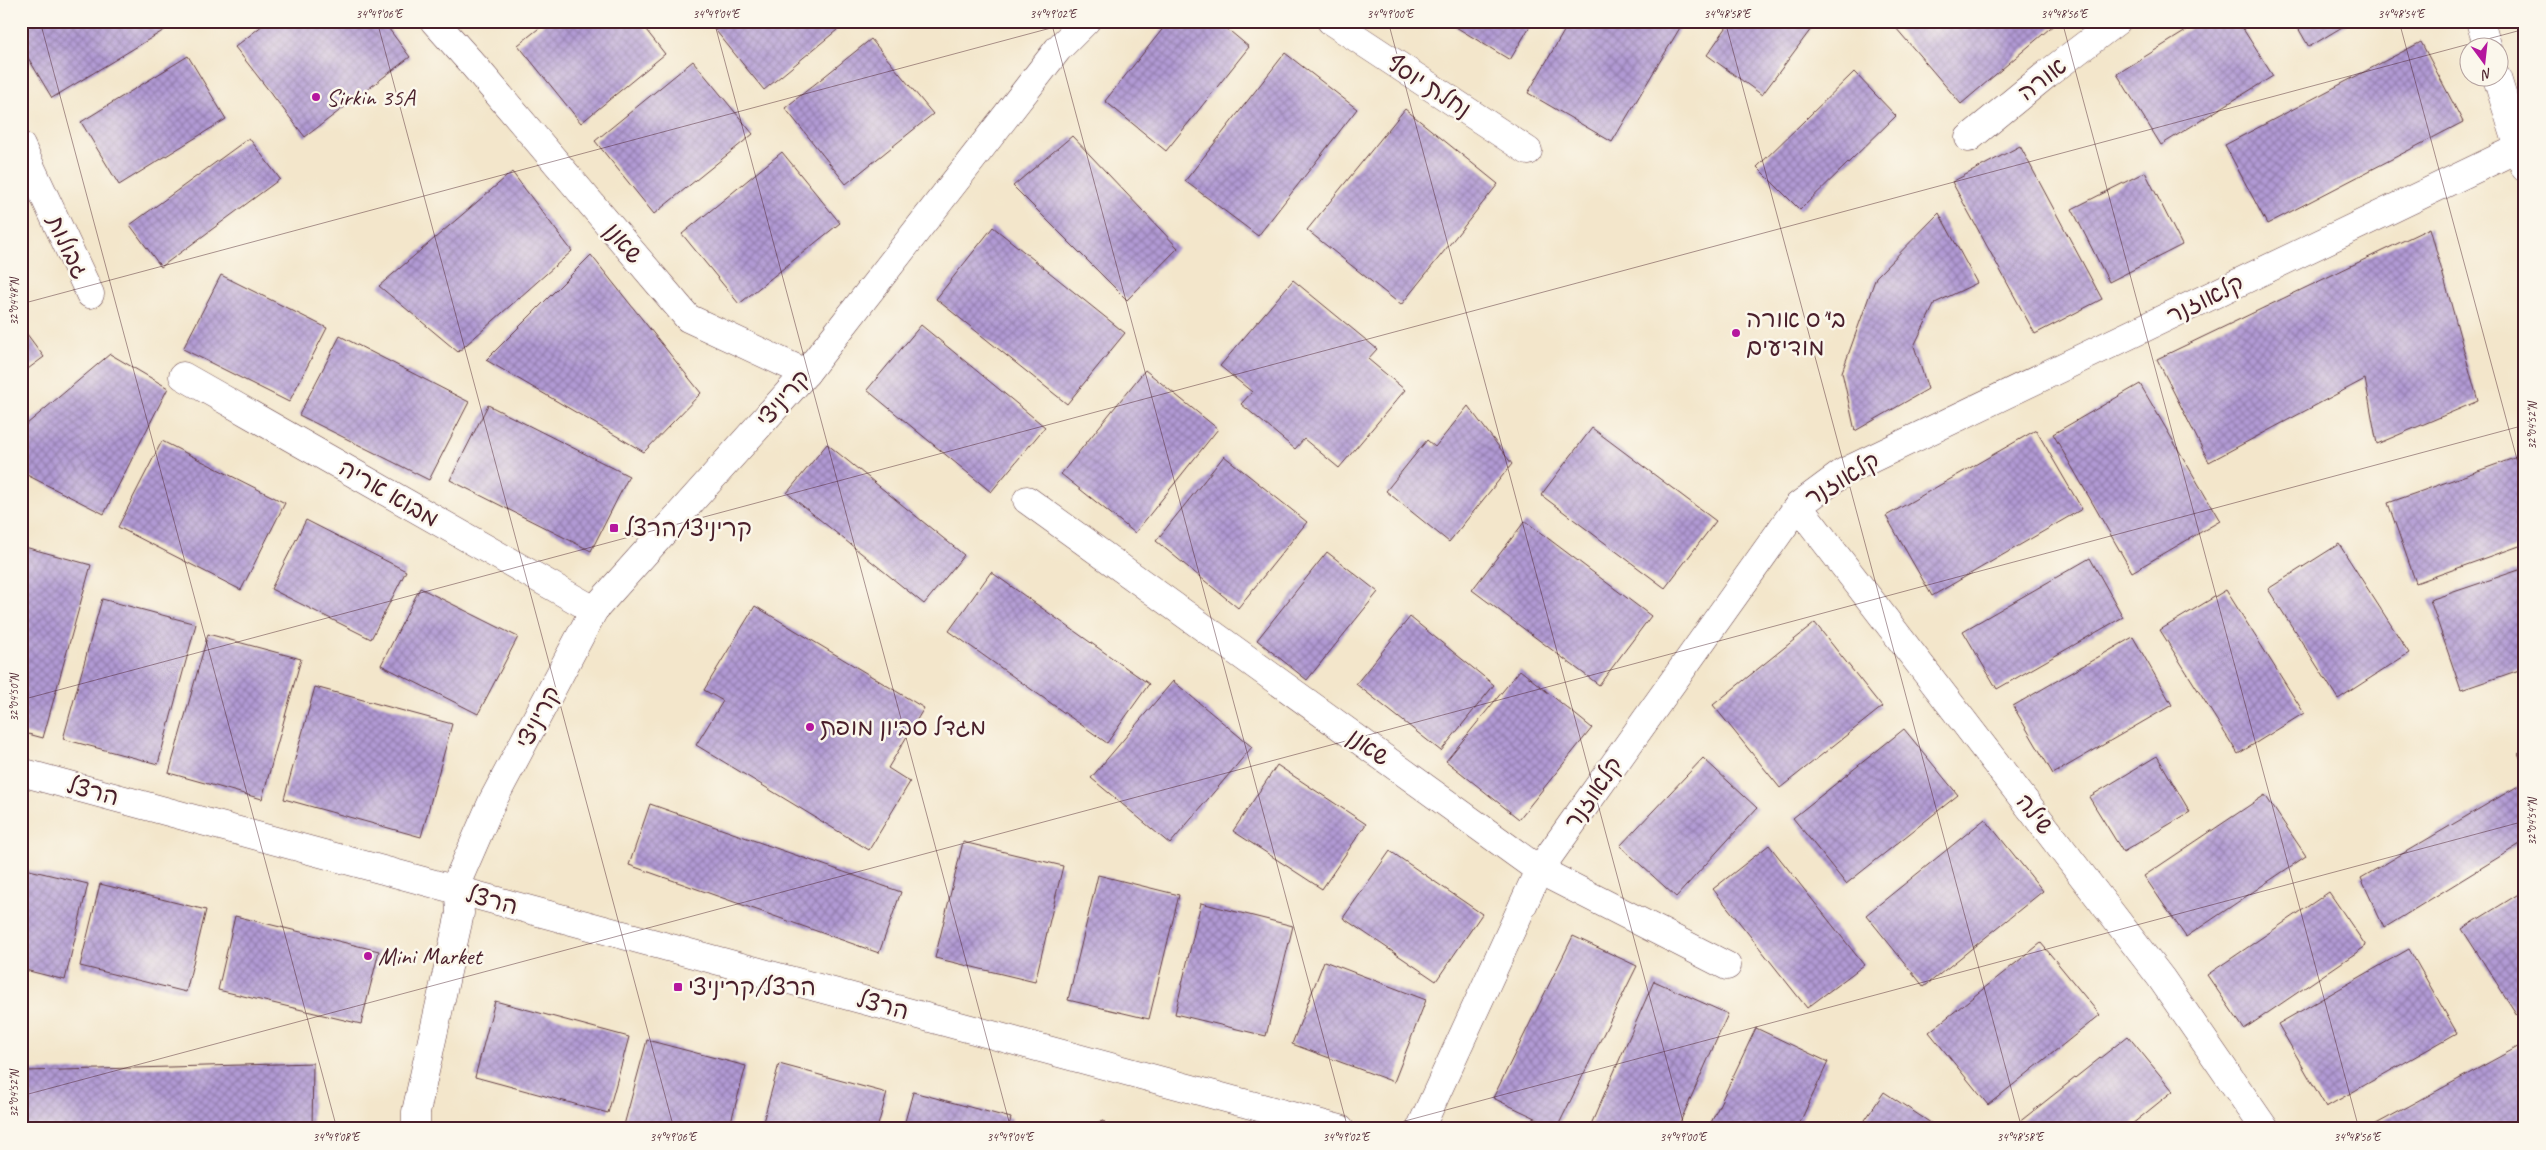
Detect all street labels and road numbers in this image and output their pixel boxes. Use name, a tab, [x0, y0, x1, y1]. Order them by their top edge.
street label: נחלת יוסף	[1381, 48, 1477, 124]
street label: אורה	[2011, 51, 2073, 107]
street label: גבולות	[39, 208, 96, 284]
street label: שאנן	[598, 216, 650, 270]
street label: קלאוזנר	[2162, 268, 2248, 330]
street label: קריניצי	[750, 363, 816, 433]
street label: קלאוזנר	[1799, 445, 1885, 513]
street label: מבוא אריה	[334, 452, 444, 534]
street label: קריניצי	[509, 680, 567, 754]
street label: שאנן	[1342, 722, 1396, 773]
street label: קלאוזנר	[1557, 751, 1629, 835]
street label: הרצל	[64, 770, 122, 812]
street label: שילה	[2010, 787, 2060, 841]
street label: הרצל	[463, 879, 521, 921]
street label: הרצל	[854, 984, 912, 1026]

